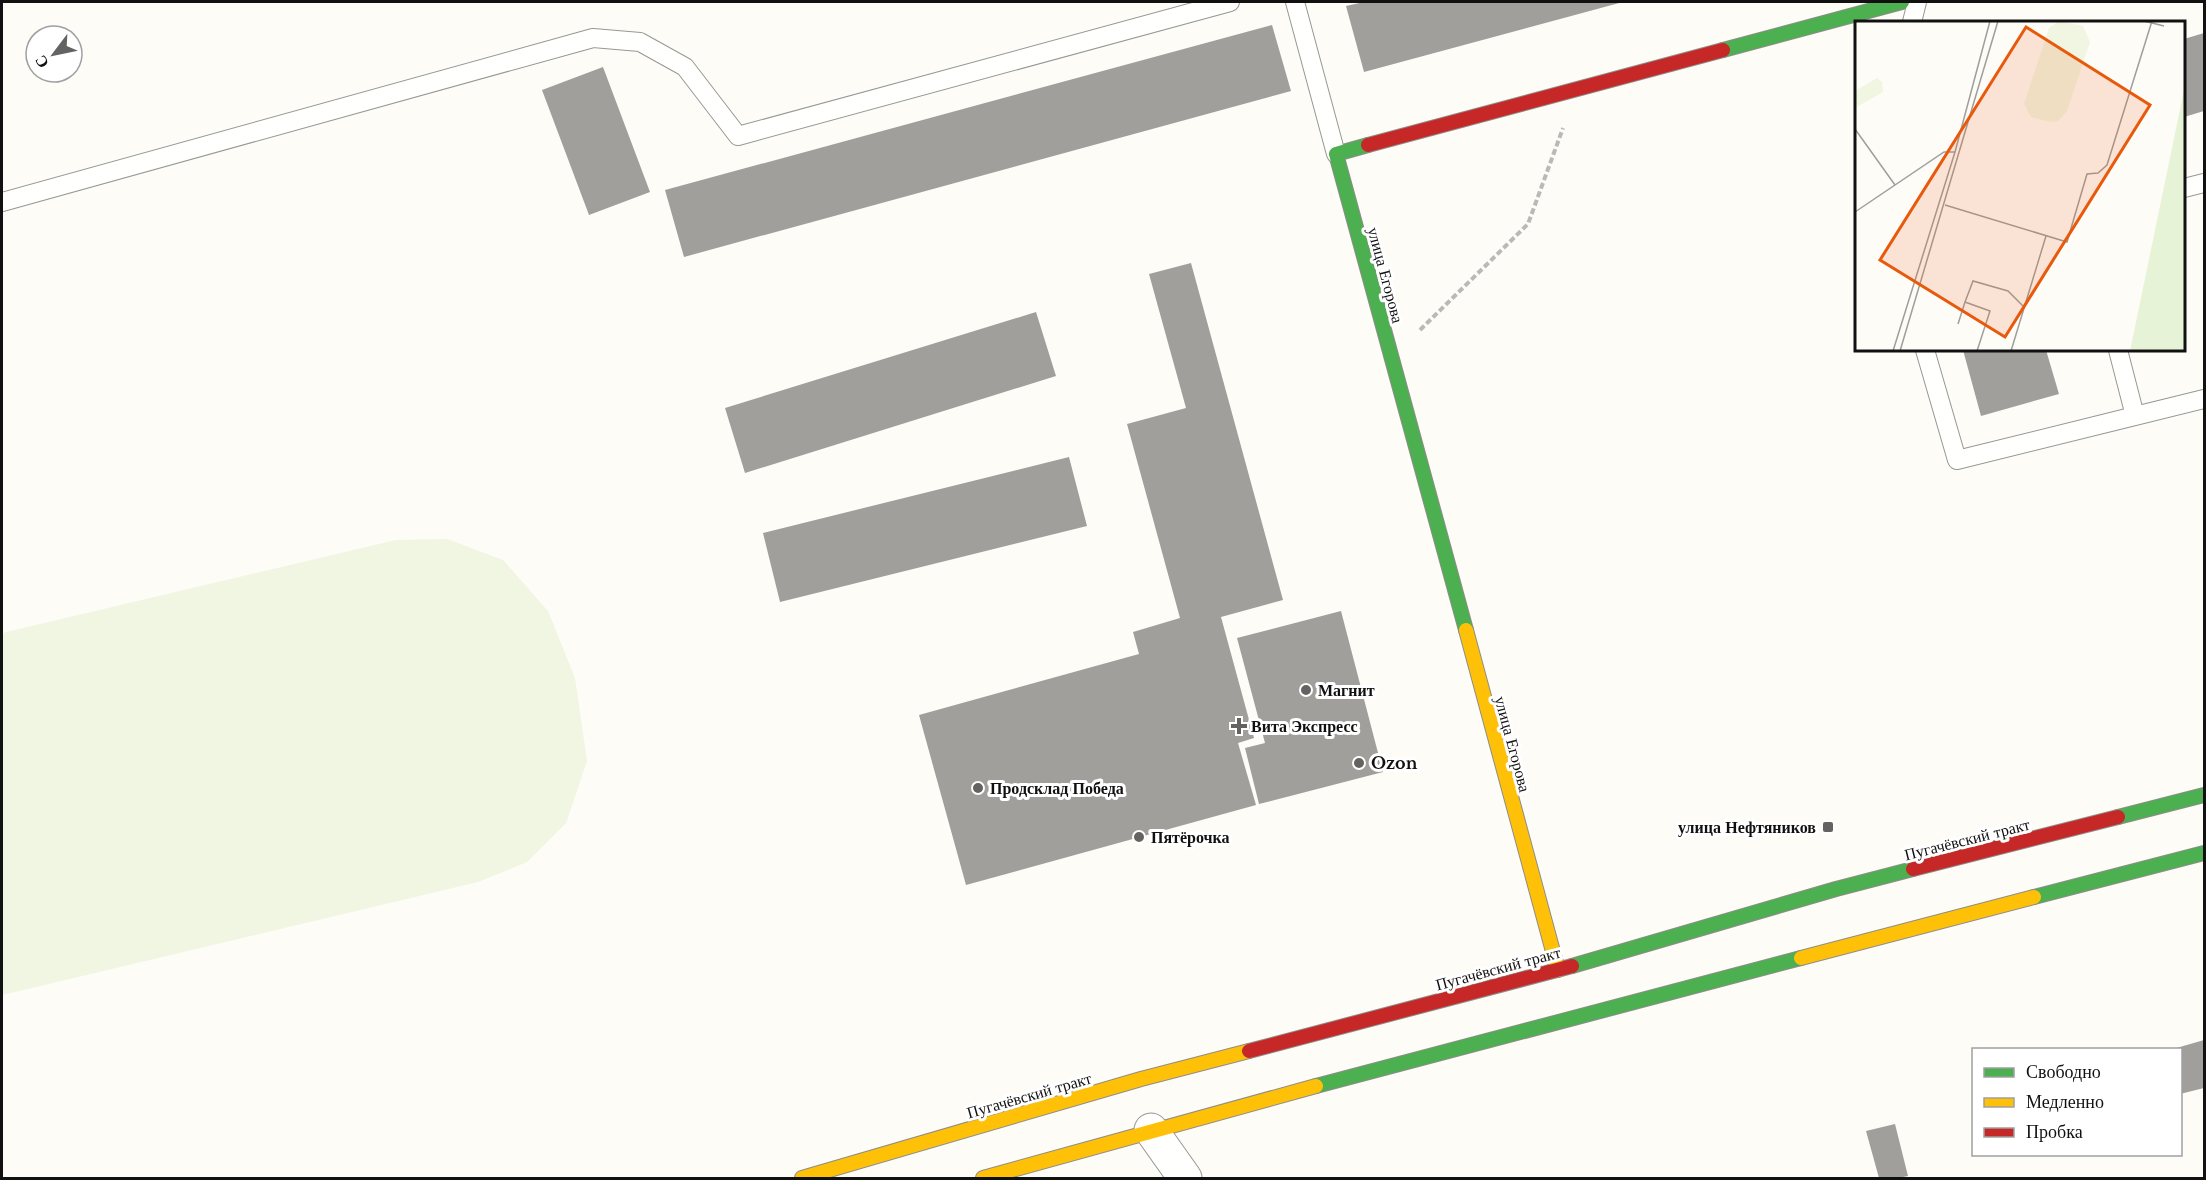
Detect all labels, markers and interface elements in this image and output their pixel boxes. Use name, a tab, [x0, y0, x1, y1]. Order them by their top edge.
inset map	[1855, 21, 2185, 351]
north arrow	[24, 24, 84, 84]
text: С	[30, 52, 53, 72]
street label: улица Егорова	[1364, 225, 1408, 325]
place label: Магнит	[1318, 680, 1375, 700]
marker: Магнит	[1299, 683, 1313, 697]
street label: улица Егорова	[1491, 694, 1535, 794]
place label: Вита Экспресс	[1251, 716, 1358, 736]
marker: Вита Экспресс	[1232, 719, 1246, 733]
place label: Ozon	[1371, 753, 1418, 773]
marker: Ozon	[1352, 756, 1366, 770]
place label: Продсклад Победа	[990, 778, 1124, 798]
marker: Продсклад Победа	[971, 781, 985, 795]
street label: Пугачёвский тракт	[1902, 814, 2032, 864]
place label: улица Нефтяников	[1678, 817, 1816, 837]
marker: улица Нефтяников	[1821, 820, 1835, 834]
place label: Пятёрочка	[1151, 827, 1230, 847]
marker: Пятёрочка	[1132, 830, 1146, 844]
street label: Пугачёвский тракт	[1433, 942, 1563, 994]
legend	[1972, 1048, 2182, 1156]
text: Свободно	[2026, 1061, 2101, 1083]
street label: Пугачёвский тракт	[964, 1068, 1094, 1122]
text: Медленно	[2026, 1091, 2104, 1113]
text: Пробка	[2026, 1121, 2083, 1143]

